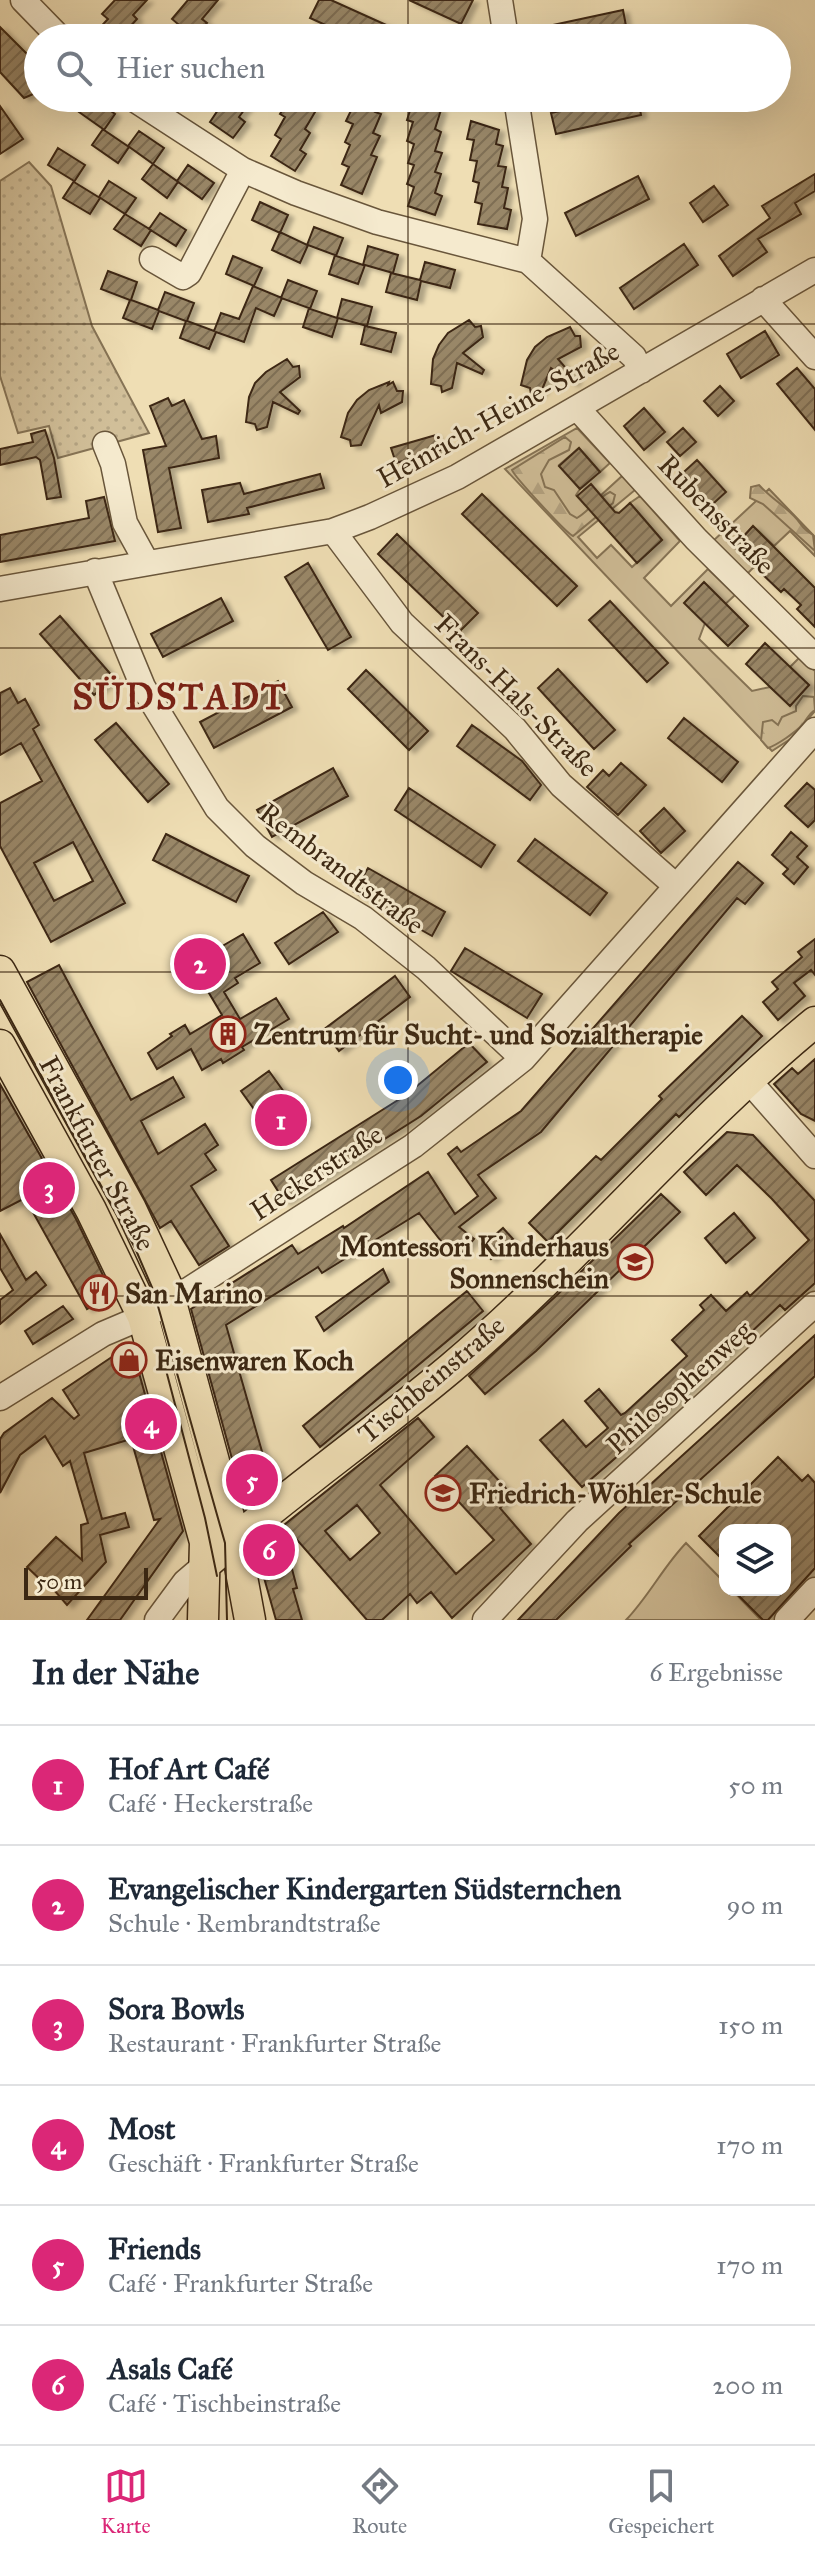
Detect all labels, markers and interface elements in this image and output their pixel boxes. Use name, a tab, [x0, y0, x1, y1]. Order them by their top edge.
search box	[24, 24, 791, 112]
icon: search	[52, 46, 96, 90]
text: Hier suchen	[116, 50, 265, 86]
street label: Heinrich-Heine-Straße	[371, 333, 625, 496]
street label: Rubensstraße	[651, 447, 783, 582]
street label: Frans-Hals-Straße	[428, 606, 606, 784]
district label: SÜDSTADT	[72, 675, 288, 719]
street label: Rembrandtstraße	[252, 795, 431, 942]
pin: 2	[174, 934, 226, 994]
building icon: Zentrum für Sucht- und Sozialtherapie	[209, 1015, 247, 1053]
place label: Zentrum für Sucht- und Sozialtherapie	[254, 1017, 703, 1052]
street label: Frankfurter Straße	[31, 1050, 164, 1257]
your location	[378, 1060, 418, 1100]
pin: 1	[255, 1090, 307, 1150]
street label: Heckerstraße	[243, 1117, 389, 1228]
pin: 3	[23, 1158, 75, 1218]
place label: Montessori Kinderhaus Sonnenschein	[339, 1229, 609, 1296]
school or university icon: Montessori Kinderhaus Sonnenschein	[616, 1243, 654, 1281]
restaurant icon: San Marino	[80, 1274, 118, 1312]
place label: San Marino	[125, 1276, 262, 1311]
street label: Tischbeinstraße	[351, 1308, 512, 1451]
street label: Philosophenweg	[599, 1312, 760, 1462]
shop icon: Eisenwaren Koch	[110, 1341, 148, 1379]
place label: Eisenwaren Koch	[155, 1343, 354, 1378]
pin: 4	[125, 1394, 177, 1454]
pin: 5	[226, 1450, 278, 1510]
school or university icon: Friedrich-Wöhler-Schule	[424, 1474, 462, 1512]
place label: Friedrich-Wöhler-Schule	[469, 1476, 762, 1511]
pin: 6	[243, 1520, 295, 1580]
map controls	[719, 1524, 791, 1596]
button: layers	[719, 1524, 791, 1596]
scale bar	[24, 1564, 148, 1600]
text: 50 m	[36, 1568, 82, 1595]
text: In der Nähe	[32, 1652, 199, 1693]
text: 6 Ergebnisse	[649, 1656, 783, 1688]
text: Hof Art Café	[108, 1751, 269, 1787]
text: 1	[53, 1769, 63, 1801]
text: 50 m	[728, 1769, 783, 1801]
text: Café · Heckerstraße	[108, 1787, 313, 1819]
text: Evangelischer Kindergarten Südsternchen	[108, 1871, 621, 1907]
text: 2	[52, 1889, 64, 1921]
text: 90 m	[726, 1889, 783, 1921]
text: Schule · Rembrandtstraße	[108, 1907, 381, 1939]
text: Sora Bowls	[108, 1991, 245, 2027]
text: 3	[53, 2009, 63, 2041]
text: 150 m	[718, 2009, 783, 2041]
text: Restaurant · Frankfurter Straße	[108, 2027, 441, 2059]
text: Most	[108, 2111, 175, 2147]
text: 4	[51, 2129, 65, 2161]
text: 170 m	[716, 2129, 783, 2161]
text: Geschäft · Frankfurter Straße	[108, 2147, 419, 2179]
text: Friends	[108, 2231, 201, 2267]
text: 5	[52, 2249, 64, 2281]
text: 170 m	[716, 2249, 783, 2281]
text: Café · Frankfurter Straße	[108, 2267, 373, 2299]
text: Asals Café	[108, 2351, 233, 2387]
text: 6	[51, 2369, 65, 2401]
text: 200 m	[712, 2369, 783, 2401]
text: Café · Tischbeinstraße	[108, 2387, 341, 2419]
tab: Karte	[101, 2464, 151, 2539]
tab: Route	[352, 2464, 407, 2539]
tab: Gespeichert	[608, 2464, 714, 2539]

